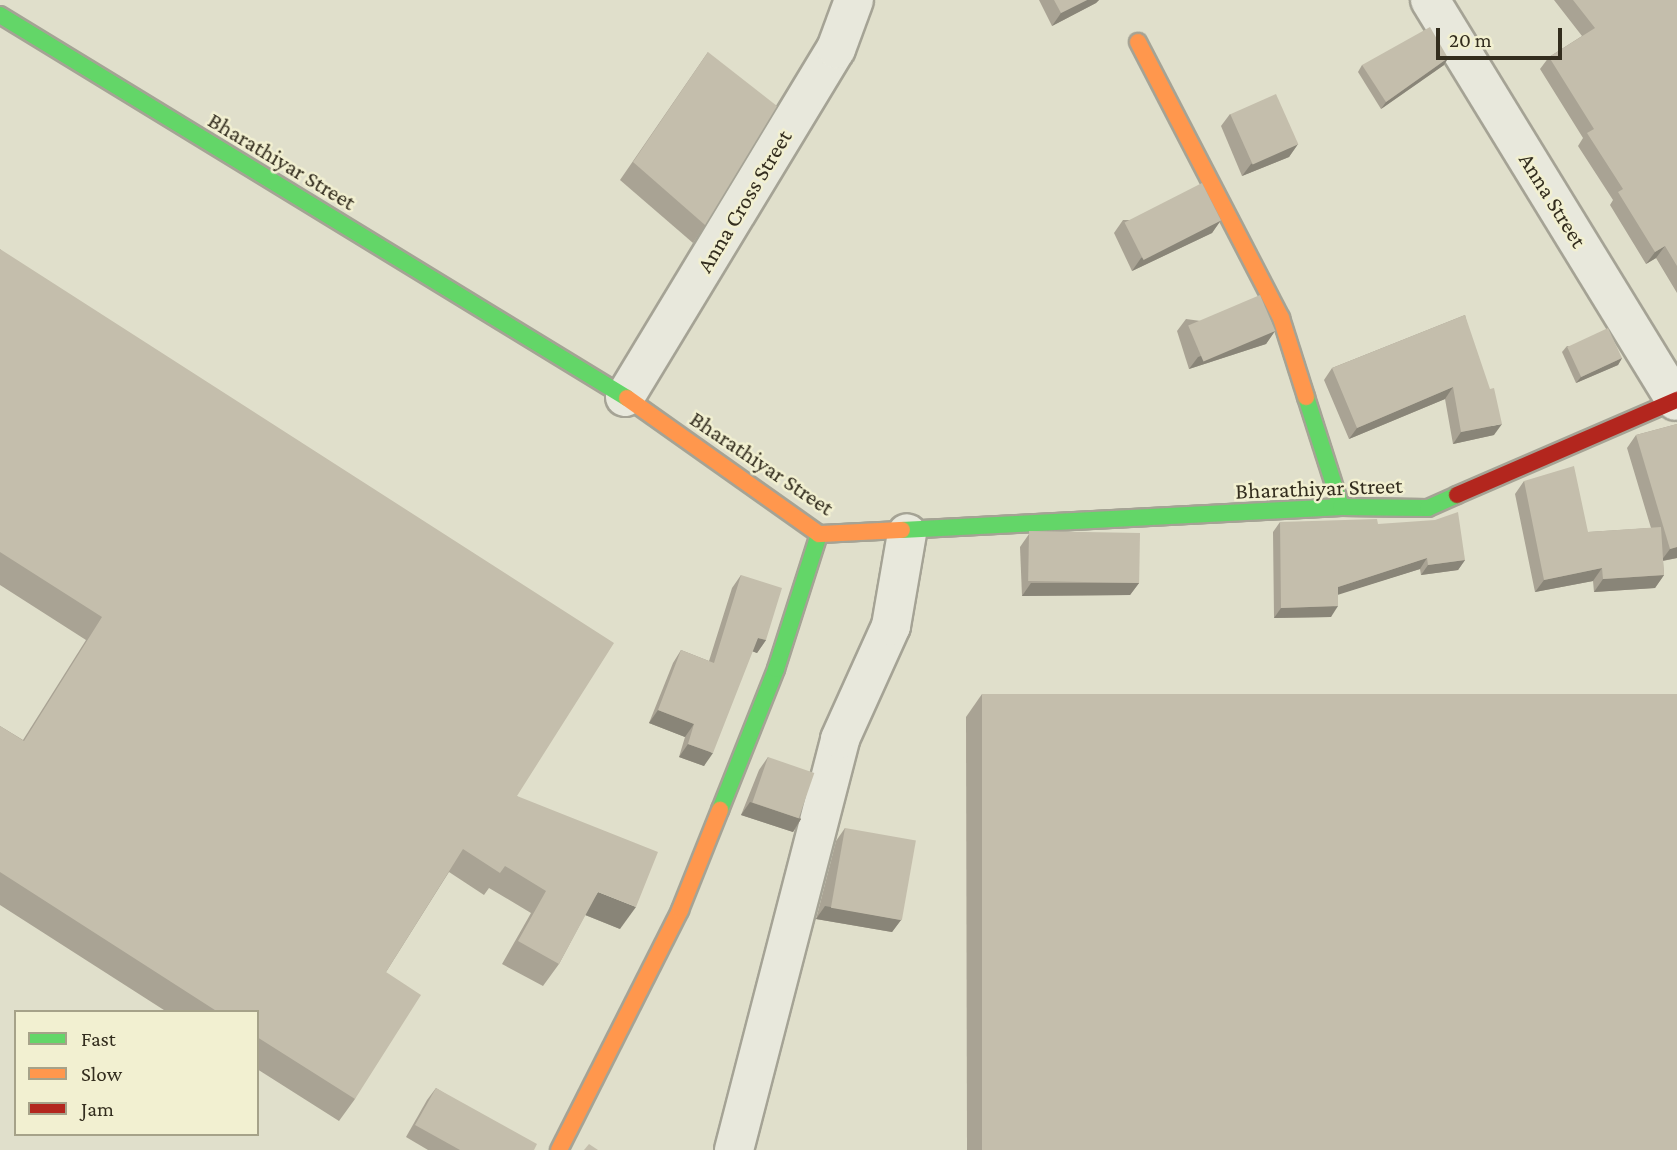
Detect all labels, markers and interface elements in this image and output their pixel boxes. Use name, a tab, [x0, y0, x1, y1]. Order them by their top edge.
scale bar	[1439, 14, 1565, 58]
text: 20 m	[1449, 28, 1492, 52]
street label: Bharathiyar Street	[203, 106, 361, 216]
street label: Anna Cross Street	[691, 125, 797, 277]
street label: Anna Street	[1513, 147, 1593, 253]
street label: Bharathiyar Street	[685, 405, 839, 521]
street label: Bharathiyar Street	[1235, 471, 1403, 505]
legend	[14, 1010, 259, 1136]
text: Fast	[81, 1027, 116, 1051]
text: Slow	[81, 1062, 122, 1086]
text: Jam	[81, 1097, 114, 1121]

